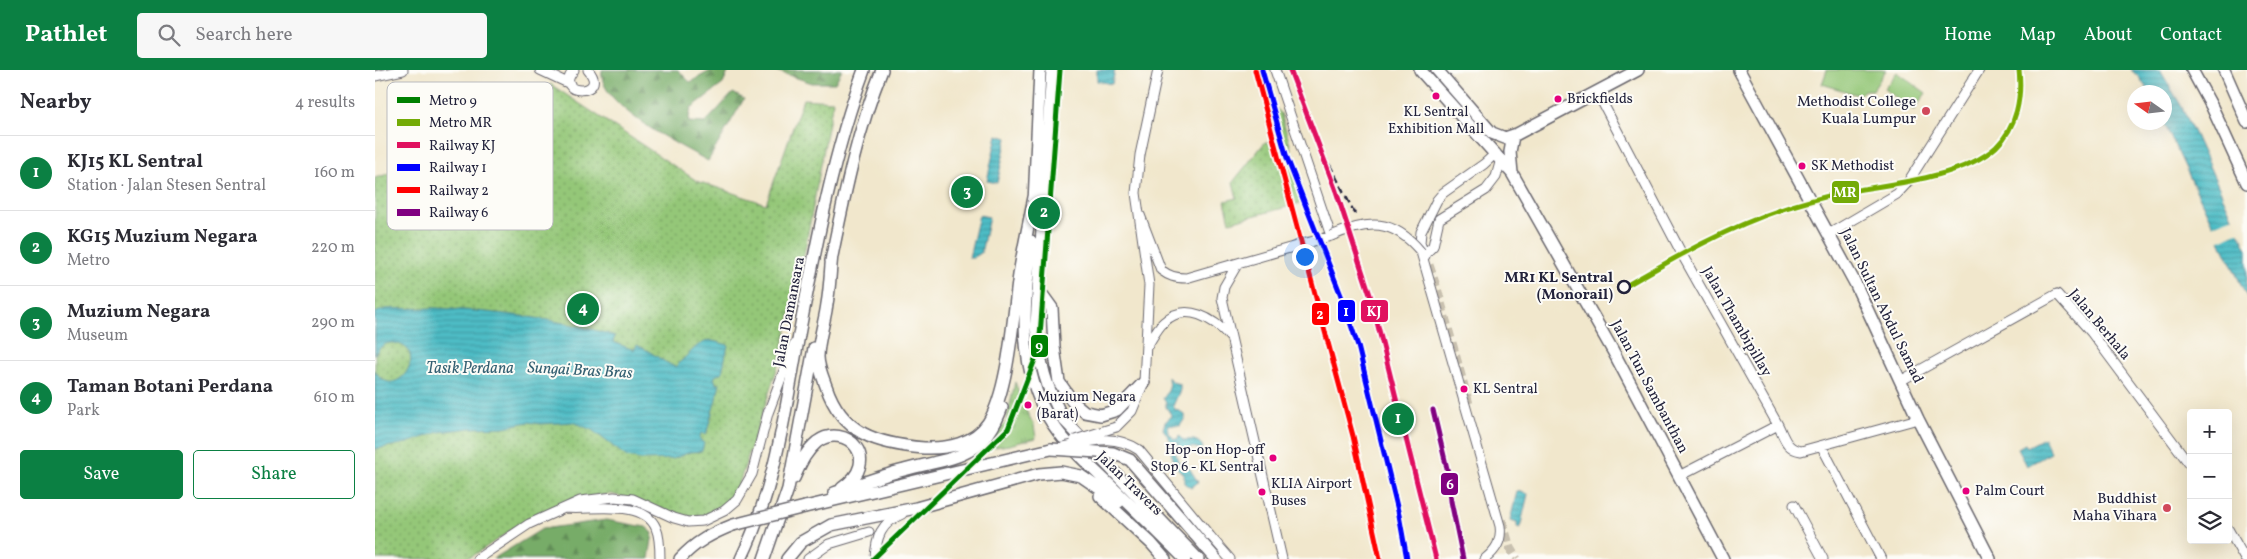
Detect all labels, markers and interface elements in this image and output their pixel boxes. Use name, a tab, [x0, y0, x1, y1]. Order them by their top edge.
search box	[137, 13, 487, 58]
text: Pathlet	[25, 18, 107, 52]
icon: search	[155, 21, 183, 49]
text: Search here	[195, 22, 293, 48]
text: Home	[1944, 23, 1992, 48]
text: Map	[2020, 23, 2056, 48]
text: About	[2084, 23, 2132, 48]
text: Contact	[2160, 23, 2222, 48]
legend	[387, 82, 553, 230]
north arrow	[2127, 85, 2172, 130]
text: Nearby	[20, 88, 91, 117]
place label: Brickfields	[1567, 90, 1633, 109]
marker: KL Sentral Exhibition Mall	[1431, 91, 1441, 101]
text: 4 results	[295, 92, 355, 114]
text: Metro 9	[429, 92, 477, 111]
place label: Methodist College Kuala Lumpur	[1797, 92, 1916, 130]
marker: Brickfields	[1553, 94, 1563, 104]
place label: KL Sentral Exhibition Mall	[1388, 103, 1484, 139]
marker: Methodist College Kuala Lumpur	[1920, 105, 1932, 117]
text: Metro MR	[429, 114, 492, 133]
text: Railway KJ	[429, 137, 496, 156]
text: KJ15 KL Sentral	[67, 149, 203, 175]
place label: SK Methodist	[1811, 157, 1894, 176]
text: Railway 1	[429, 159, 487, 178]
marker: SK Methodist	[1797, 161, 1807, 171]
text: 1	[33, 162, 39, 184]
text: 160 m	[314, 162, 355, 184]
pin: 3	[951, 173, 983, 211]
text: Station · Jalan Stesen Sentral	[67, 175, 266, 197]
line badge: MR	[1831, 180, 1860, 204]
text: Railway 2	[429, 182, 489, 201]
text: MR	[1833, 184, 1857, 203]
pin: 2	[1028, 194, 1060, 232]
text: Railway 6	[429, 204, 488, 223]
text: KG15 Muzium Negara	[67, 224, 258, 250]
street label: Jalan Sultan Abdul Samad	[1834, 225, 1928, 387]
text: 2	[32, 237, 40, 259]
text: 220 m	[311, 237, 355, 259]
your location	[1292, 244, 1318, 270]
text: Metro	[67, 250, 110, 272]
street label: Jalan Damansara	[769, 255, 811, 369]
street label: Jalan Thambipillay	[1696, 263, 1776, 381]
place label: MR1 KL Sentral (Monorail)	[1504, 268, 1613, 306]
marker: MR1 KL Sentral (Monorail)	[1617, 280, 1631, 294]
street label: Jalan Berhala	[2063, 285, 2135, 365]
pin: 4	[567, 290, 599, 328]
text: Muzium Negara	[67, 299, 210, 325]
line badge: 1	[1337, 299, 1356, 323]
line badge: KJ	[1360, 299, 1389, 323]
line badge: 2	[1311, 302, 1330, 326]
text: 1	[1343, 303, 1349, 322]
text: KJ	[1366, 303, 1382, 322]
text: 2	[1316, 306, 1324, 325]
text: 3	[32, 312, 40, 334]
text: 290 m	[311, 312, 355, 334]
street label: Jalan Tun Sambanthan	[1605, 316, 1693, 458]
text: Museum	[67, 325, 128, 347]
line badge: 9	[1030, 334, 1049, 358]
text: 9	[1035, 338, 1043, 357]
water label: Sungai Bras Bras	[527, 357, 633, 385]
water label: Tasik Perdana	[426, 358, 514, 380]
text: Taman Botani Perdana	[67, 374, 273, 400]
place label: KL Sentral	[1473, 380, 1538, 399]
marker: KL Sentral	[1459, 384, 1469, 394]
text: 4	[31, 387, 41, 409]
text: 610 m	[314, 387, 355, 409]
place label: Muzium Negara (Barat)	[1037, 388, 1136, 424]
text: Park	[67, 400, 100, 422]
marker: Muzium Negara (Barat)	[1023, 400, 1033, 410]
pin: 1	[1382, 400, 1414, 438]
map controls	[2187, 409, 2232, 544]
button: +	[2187, 409, 2232, 454]
place label: Hop-on Hop-off Stop 6 - KL Sentral	[1150, 441, 1266, 477]
street label: Jalan Travers	[1091, 447, 1167, 521]
button: Save	[20, 450, 183, 499]
button: Share	[193, 450, 355, 499]
marker: Hop-on Hop-off Stop 6 - KL Sentral	[1268, 453, 1278, 463]
button: −	[2187, 454, 2232, 499]
line badge: 6	[1440, 472, 1459, 496]
place label: KLIA Airport Buses	[1271, 475, 1352, 511]
text: 6	[1446, 476, 1454, 495]
place label: Palm Court	[1975, 482, 2045, 501]
marker: Palm Court	[1961, 486, 1971, 496]
marker: KLIA Airport Buses	[1257, 487, 1267, 497]
place label: Buddhist Maha Vihara	[2072, 489, 2157, 527]
button: layers	[2187, 499, 2232, 544]
marker: Buddhist Maha Vihara	[2161, 502, 2173, 514]

